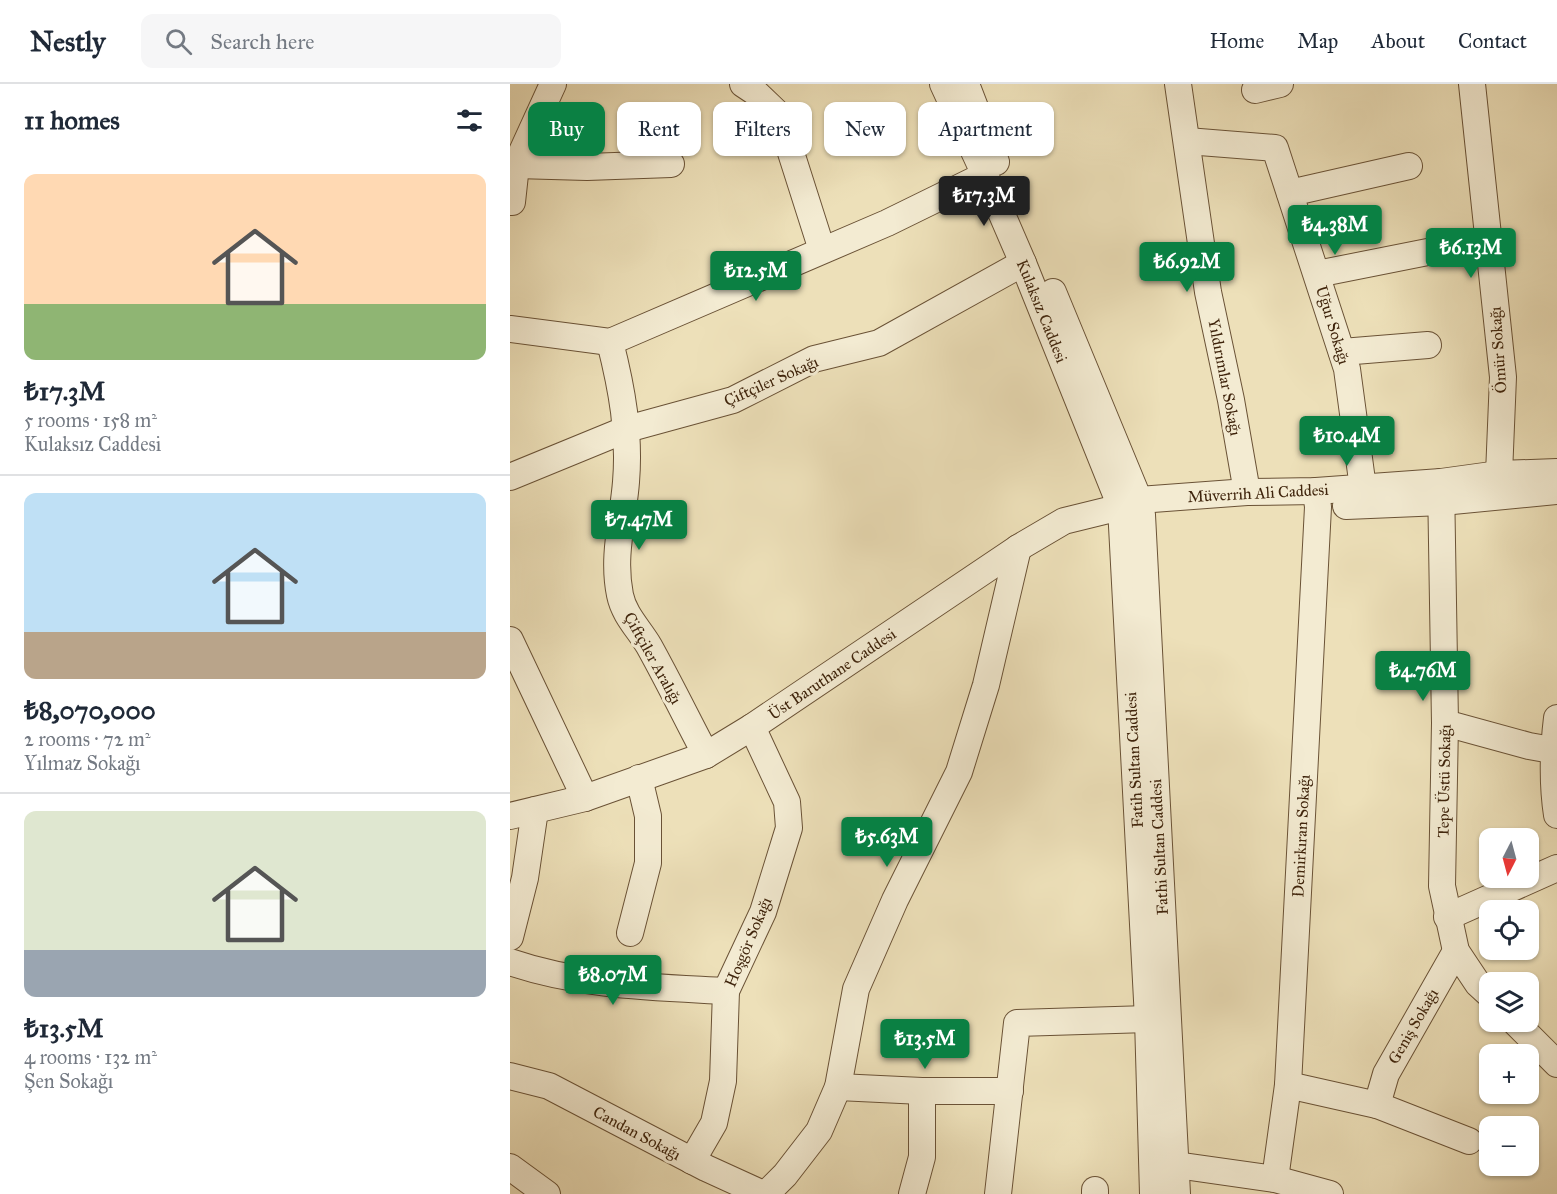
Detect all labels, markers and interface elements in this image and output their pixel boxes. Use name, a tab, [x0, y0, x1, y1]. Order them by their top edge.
search box	[141, 14, 561, 68]
text: Nestly	[30, 24, 105, 59]
icon: search	[162, 25, 195, 58]
text: Search here	[210, 28, 314, 55]
text: Home	[1209, 28, 1264, 54]
text: Map	[1297, 28, 1338, 54]
text: About	[1371, 28, 1425, 54]
text: Contact	[1458, 28, 1527, 54]
chip: Buy	[528, 102, 605, 156]
chip: Rent	[617, 102, 701, 156]
chip: Filters	[713, 102, 812, 156]
chip: New	[824, 102, 906, 156]
chip: Apartment	[918, 102, 1054, 156]
text: 11 homes	[24, 104, 120, 136]
icon: filters	[453, 104, 486, 137]
pin: ₺17.3M	[935, 176, 1033, 227]
text: ₺17.3M	[953, 183, 1015, 207]
pin: ₺4.38M	[1286, 205, 1384, 256]
text: ₺4.38M	[1302, 212, 1368, 236]
icon: home	[201, 213, 309, 321]
pin: ₺6.13M	[1422, 228, 1520, 279]
text: ₺6.13M	[1440, 235, 1502, 259]
pin: ₺6.92M	[1138, 242, 1236, 293]
text: ₺6.92M	[1153, 249, 1221, 273]
pin: ₺12.5M	[707, 251, 805, 302]
street label: Kulaksız Caddesi	[1013, 257, 1072, 366]
text: ₺12.5M	[724, 258, 788, 282]
street label: Uğur Sokağı	[1311, 283, 1354, 368]
street label: Ömür Sokağı	[1484, 305, 1512, 394]
street label: Yıldırımlar Sokağı	[1203, 317, 1246, 438]
street label: Çiftçiler Sokağı	[721, 351, 822, 411]
text: ₺17.3M	[24, 375, 105, 407]
text: 5 rooms · 158 m²	[24, 408, 157, 432]
pin: ₺10.4M	[1298, 416, 1396, 467]
text: ₺10.4M	[1314, 423, 1381, 447]
text: Kulaksız Caddesi	[24, 432, 161, 456]
street label: Müverrih Ali Caddesi	[1187, 480, 1330, 506]
pin: ₺7.47M	[590, 500, 688, 551]
text: ₺7.47M	[605, 507, 673, 531]
icon: home	[201, 532, 309, 640]
street label: Çiftçiler Aralığı	[619, 609, 686, 708]
street label: Üst Baruthane Caddesi	[764, 623, 900, 724]
pin: ₺4.76M	[1374, 651, 1472, 702]
text: ₺4.76M	[1389, 658, 1457, 682]
street label: Fatih Sultan Caddesi	[1121, 691, 1147, 829]
text: ₺8,070,000	[24, 694, 156, 726]
street label: Tepe Üstü Sokağı	[1433, 723, 1455, 838]
text: 2 rooms · 72 m²	[24, 727, 151, 751]
text: Yılmaz Sokağı	[24, 751, 141, 775]
street label: Demirkıran Sokağı	[1288, 773, 1315, 898]
street label: Fathi Sultan Caddesi	[1146, 778, 1172, 916]
pin: ₺5.63M	[838, 817, 936, 868]
text: ₺5.63M	[855, 824, 919, 848]
north arrow	[1479, 828, 1539, 888]
map controls	[1479, 828, 1539, 1176]
icon: home	[201, 850, 309, 958]
street label: Hoşgör Sokağı	[720, 894, 777, 990]
button: locate	[1479, 900, 1539, 960]
pin: ₺8.07M	[564, 955, 662, 1006]
text: ₺8.07M	[578, 962, 648, 986]
button: layers	[1479, 972, 1539, 1032]
street label: Geniş Sokağı	[1384, 984, 1443, 1068]
text: ₺13.5M	[24, 1012, 103, 1044]
pin: ₺13.5M	[876, 1019, 974, 1070]
text: ₺13.5M	[894, 1026, 956, 1050]
button: +	[1479, 1044, 1539, 1104]
text: 4 rooms · 132 m²	[24, 1045, 157, 1069]
text: Şen Sokağı	[24, 1069, 113, 1093]
street label: Candan Sokağı	[589, 1102, 685, 1165]
button: −	[1479, 1116, 1539, 1176]

